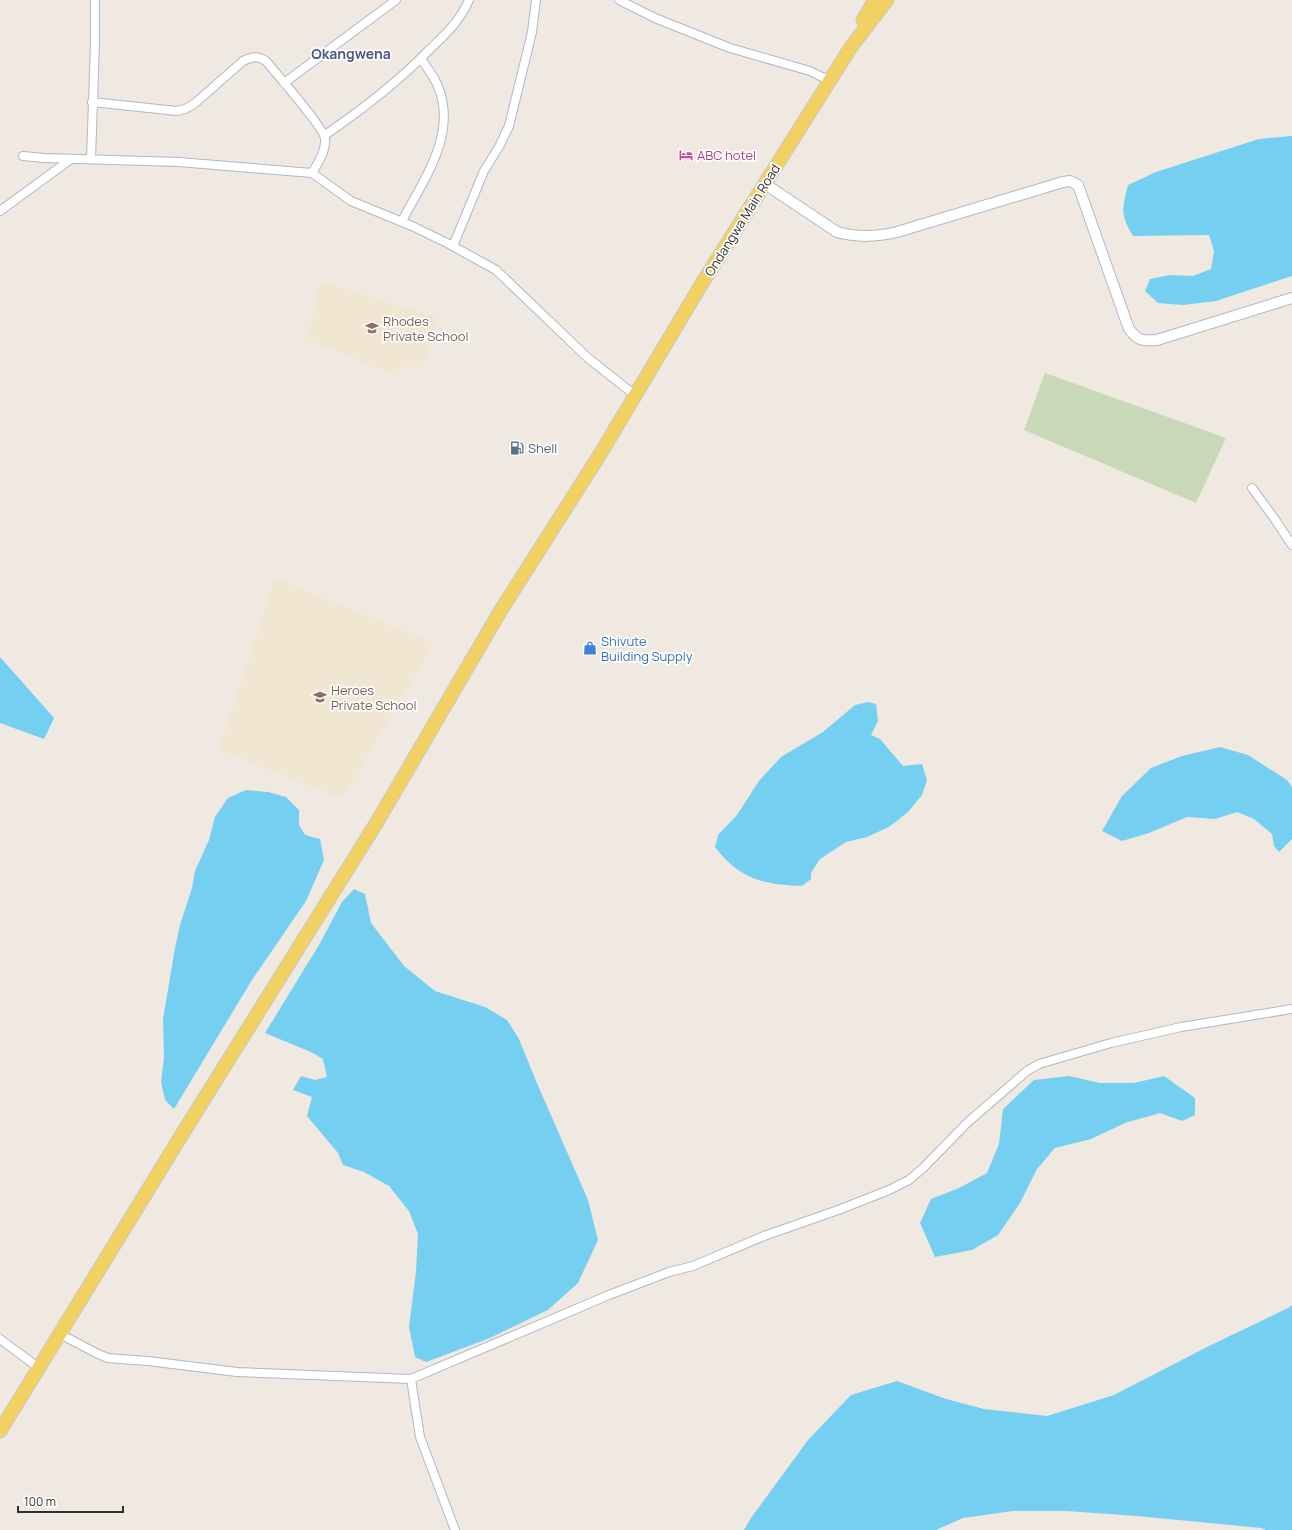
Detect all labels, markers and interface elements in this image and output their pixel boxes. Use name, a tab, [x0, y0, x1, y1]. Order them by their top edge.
district label: Okangwena	[311, 44, 391, 63]
place label: ABC hotel	[697, 146, 756, 164]
hotel icon: ABC hotel	[678, 147, 694, 163]
street label: Ondangwa Main Road	[700, 160, 784, 280]
place label: Rhodes Private School	[383, 312, 469, 345]
school or university icon: Rhodes Private School	[364, 320, 380, 336]
place label: Shell	[528, 439, 557, 457]
fuel station icon: Shell	[509, 440, 525, 456]
place label: Shivute Building Supply	[601, 632, 693, 665]
shop icon: Shivute Building Supply	[582, 640, 598, 656]
place label: Heroes Private School	[331, 681, 417, 714]
school or university icon: Heroes Private School	[312, 689, 328, 705]
scale bar	[18, 1488, 123, 1514]
text: 100 m	[24, 1493, 56, 1510]

